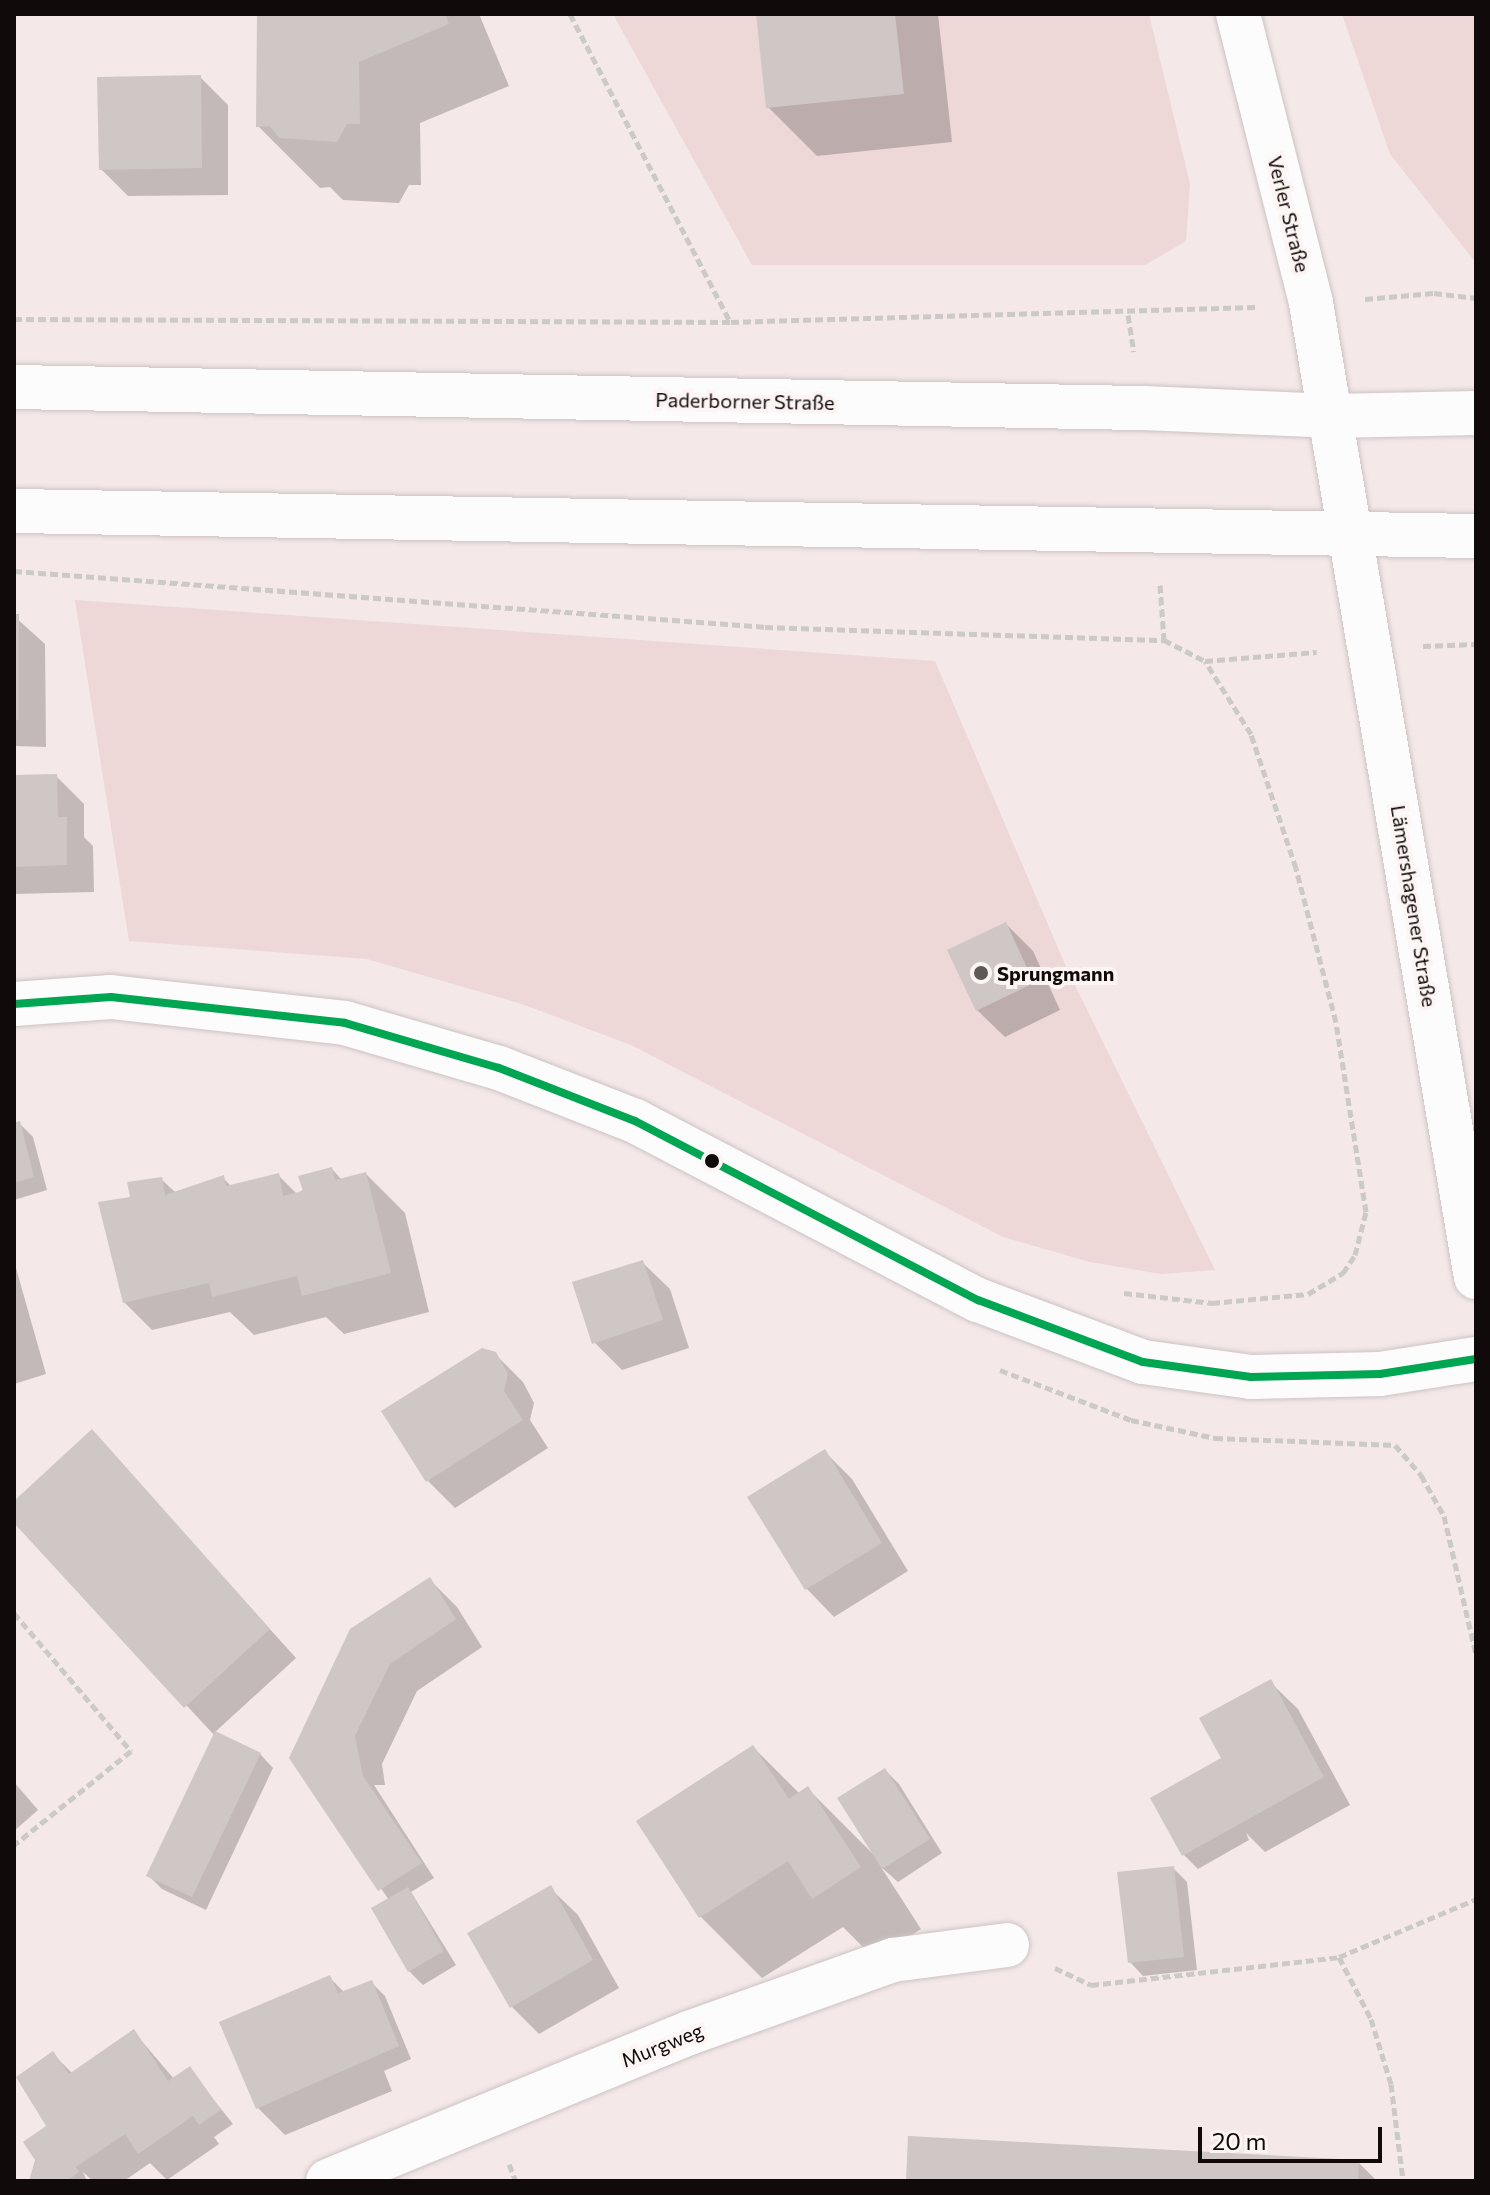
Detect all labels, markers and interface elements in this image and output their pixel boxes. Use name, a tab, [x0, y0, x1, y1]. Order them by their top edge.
street label: Verler Straße	[1263, 153, 1315, 275]
street label: Paderborner Straße	[655, 387, 835, 415]
street label: Lämershagener Straße	[1386, 803, 1442, 1009]
place label: Sprungmann	[997, 961, 1114, 985]
marker: Sprungmann	[972, 964, 990, 982]
unlabelled marker	[704, 1153, 720, 1169]
street label: Murgweg	[618, 2018, 706, 2072]
scale bar	[1202, 2111, 1386, 2161]
text: 20 m	[1212, 2126, 1266, 2155]

